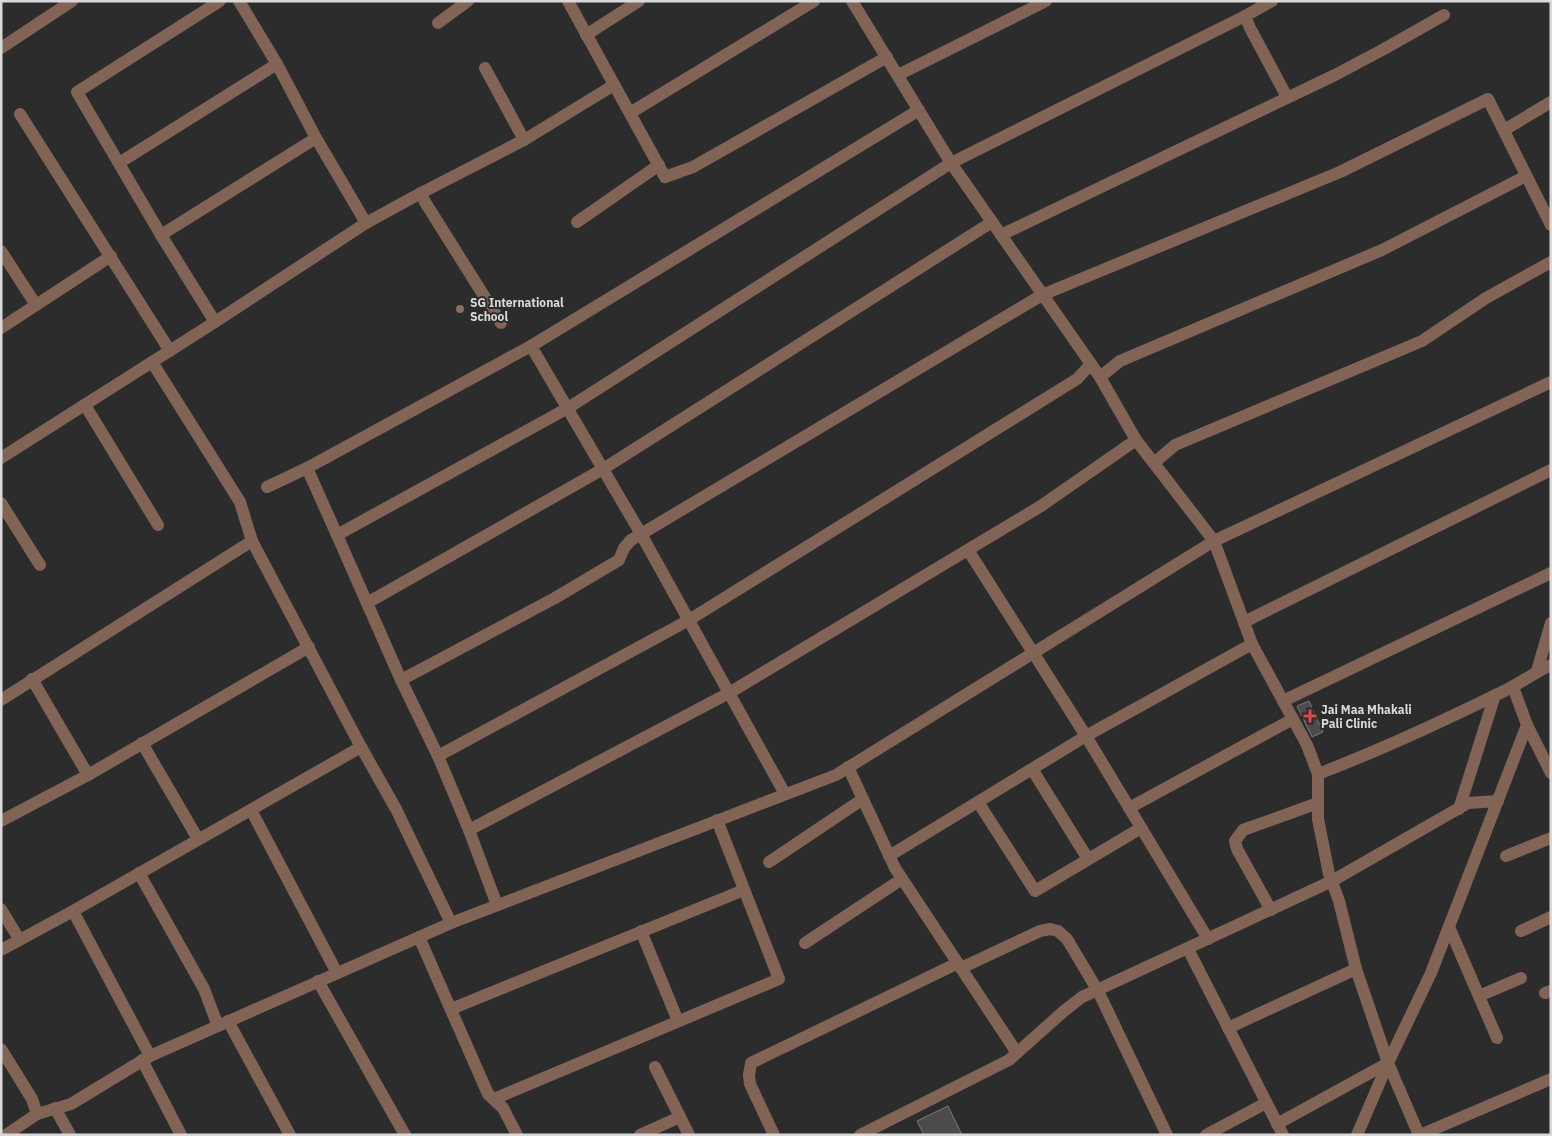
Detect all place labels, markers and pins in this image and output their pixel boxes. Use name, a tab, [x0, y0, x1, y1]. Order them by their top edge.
place label: SG International School	[470, 295, 564, 324]
marker: SG International School	[454, 303, 466, 315]
place label: Jai Maa Mhakali Pali Clinic	[1321, 702, 1412, 731]
marker: Jai Maa Mhakali Pali Clinic	[1303, 709, 1317, 723]

